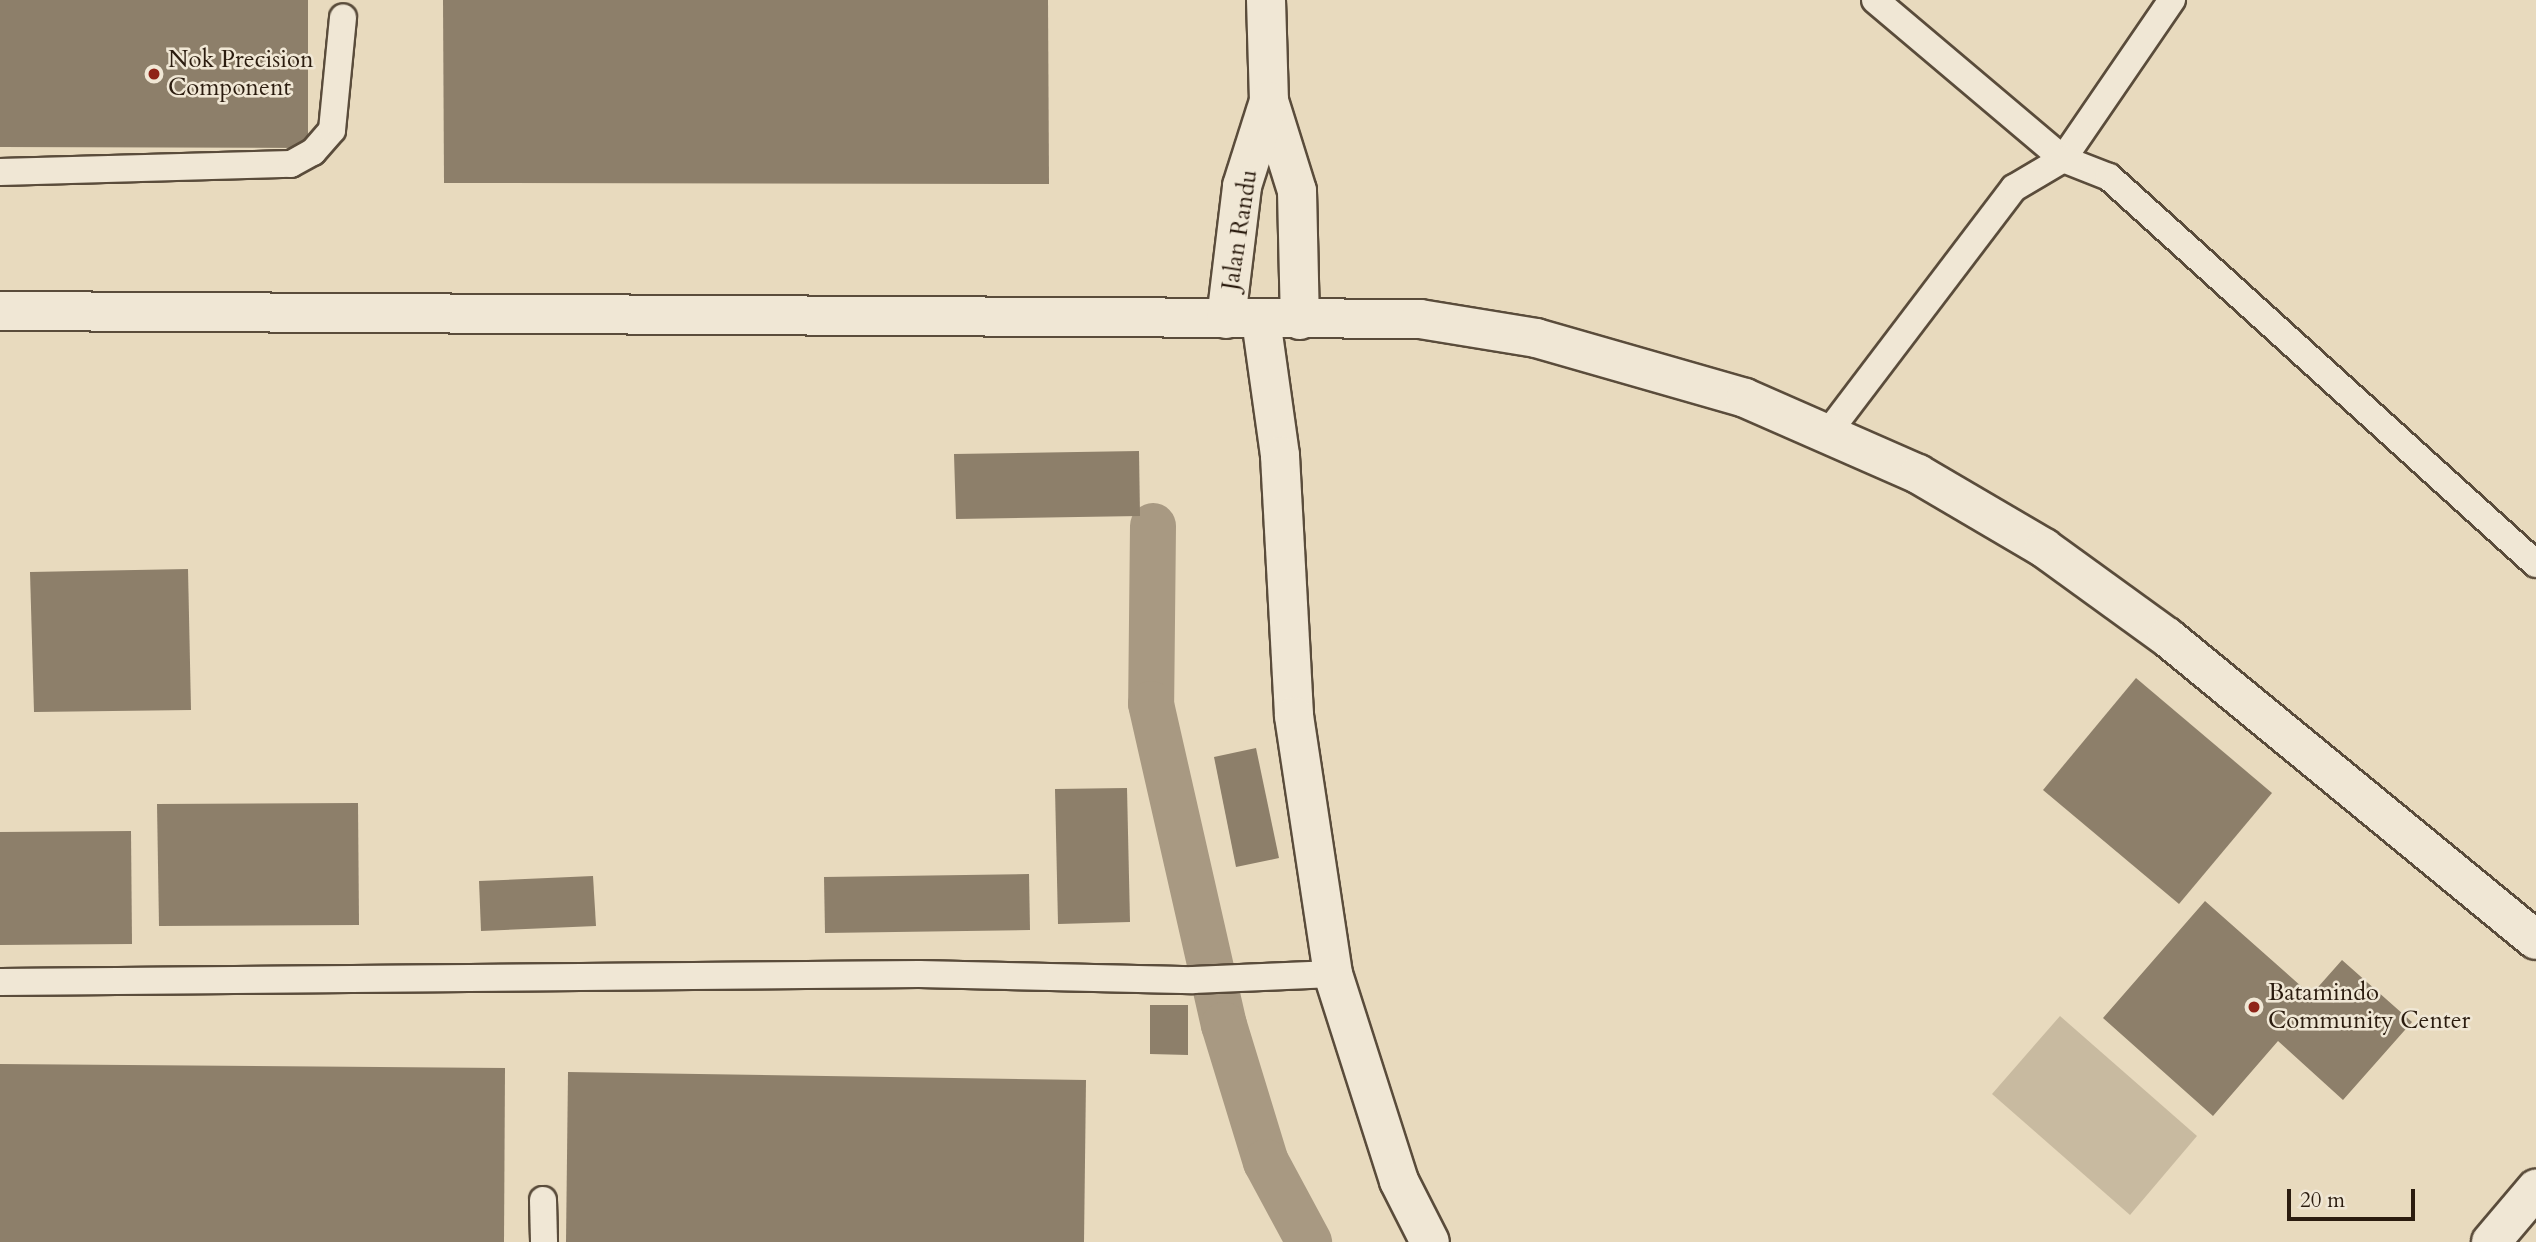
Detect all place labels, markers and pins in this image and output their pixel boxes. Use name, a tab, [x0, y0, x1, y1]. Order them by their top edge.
place label: Nok Precision Component	[168, 46, 314, 102]
marker: Nok Precision Component	[146, 66, 162, 82]
place label: Batamindo Community Center	[2268, 979, 2470, 1035]
marker: Batamindo Community Center	[2246, 999, 2262, 1015]

